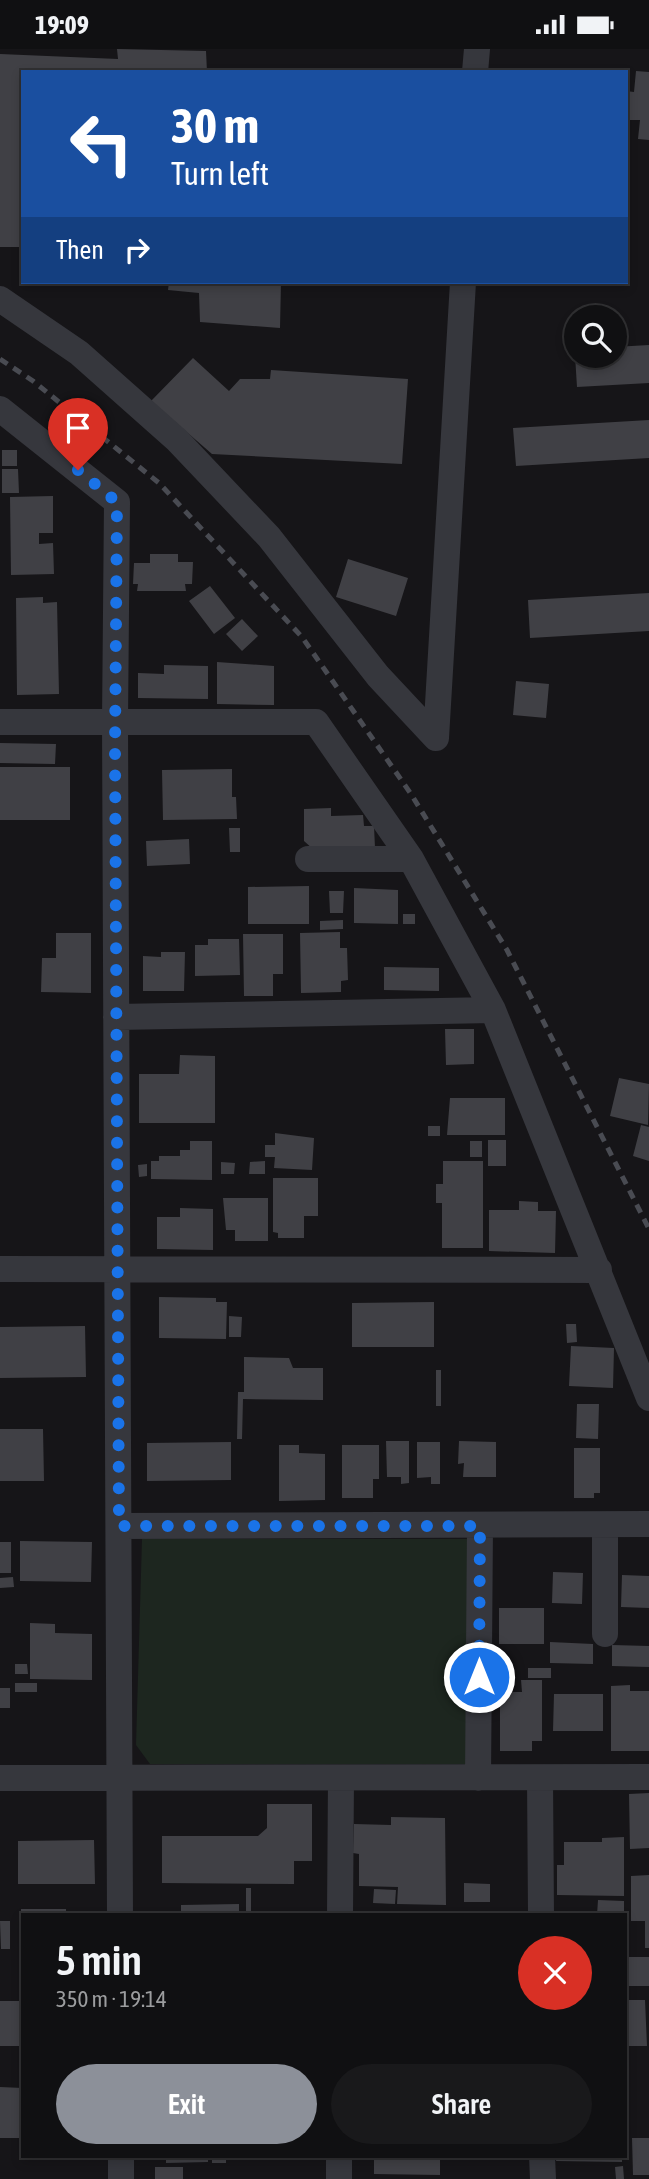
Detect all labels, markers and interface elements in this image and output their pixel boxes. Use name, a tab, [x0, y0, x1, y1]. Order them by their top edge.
text: 19:09	[35, 10, 89, 40]
text: 30 m	[171, 97, 259, 153]
icon: left	[56, 98, 147, 189]
text: Turn left	[171, 155, 269, 192]
icon: right	[118, 231, 156, 269]
text: Then	[56, 235, 104, 265]
map controls	[564, 305, 627, 368]
button: search	[564, 305, 627, 368]
pin	[48, 398, 108, 470]
icon: arrive	[59, 409, 97, 447]
position arrow	[442, 1640, 516, 1714]
text: 5 min	[56, 1936, 142, 1984]
button: close	[518, 1936, 592, 2010]
text: 350 m · 19:14	[56, 1986, 167, 2012]
button: Exit	[56, 2064, 317, 2144]
button: Share	[331, 2064, 592, 2144]

